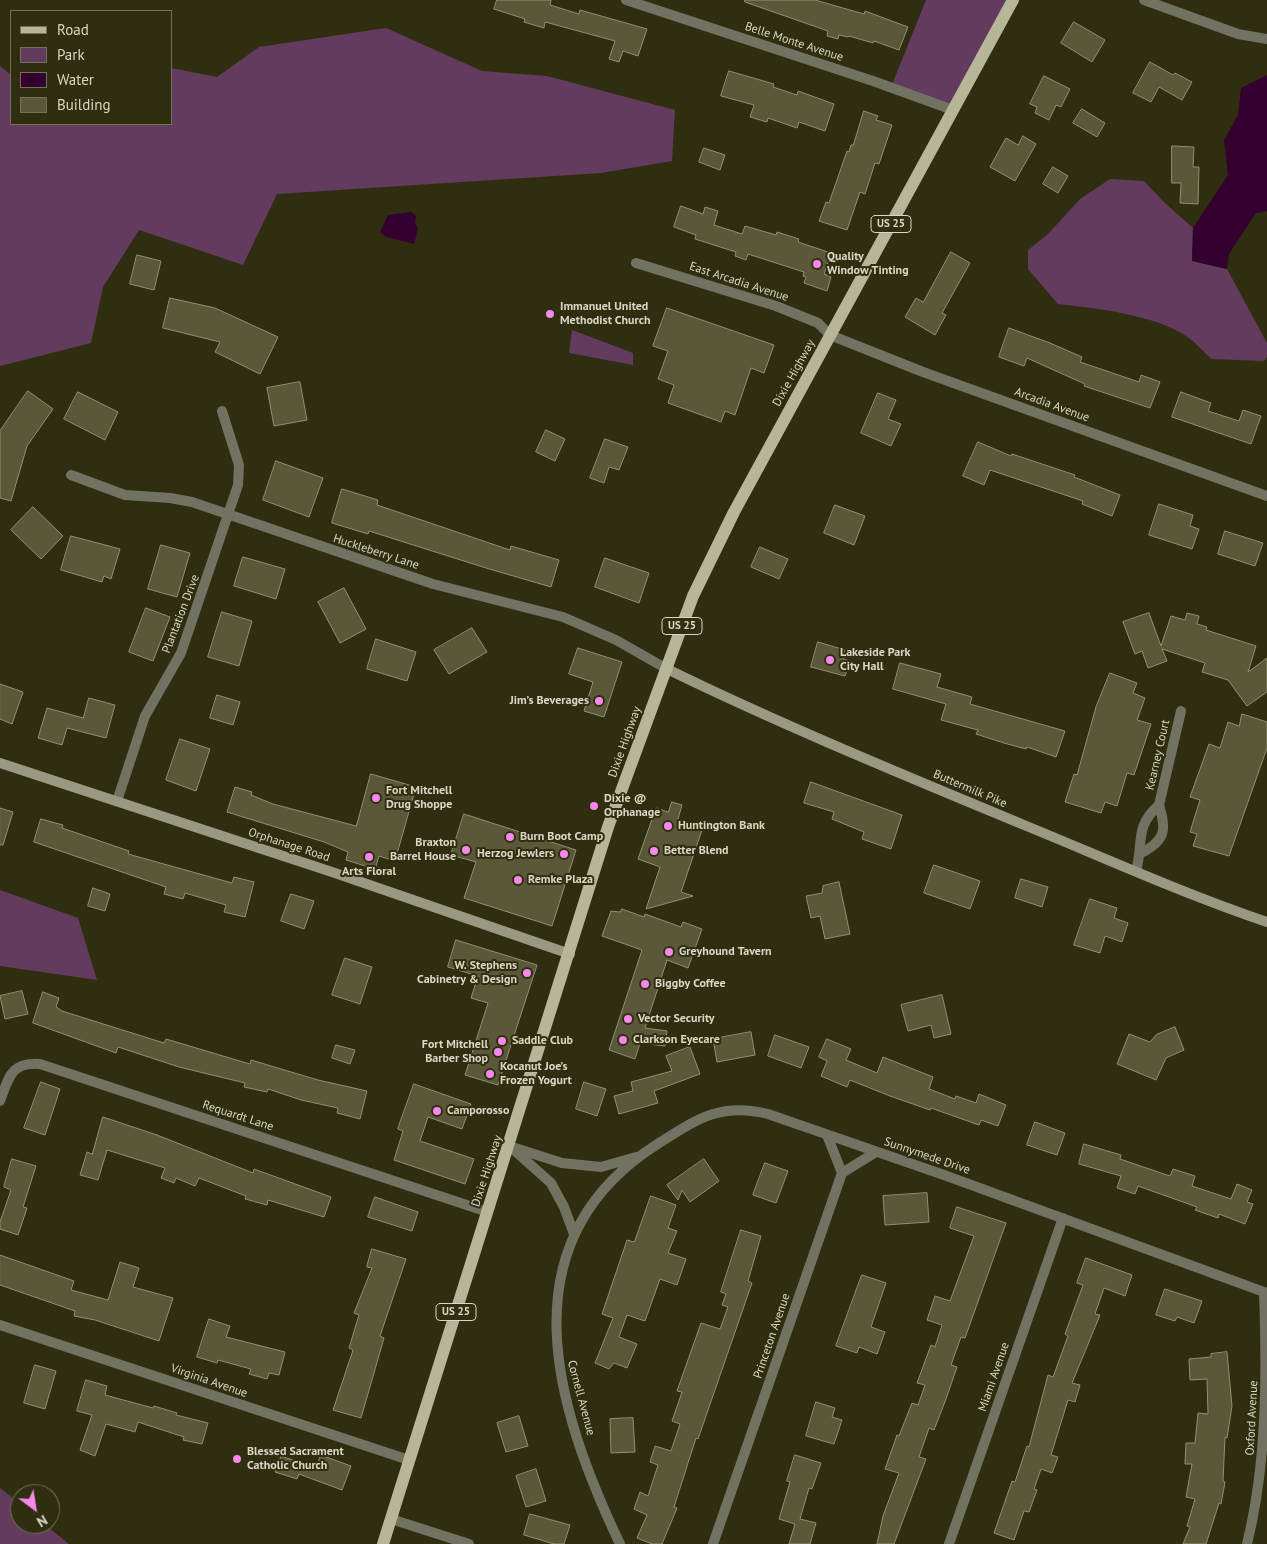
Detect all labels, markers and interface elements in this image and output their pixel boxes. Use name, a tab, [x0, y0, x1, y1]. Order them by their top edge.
legend	[10, 10, 172, 125]
street label: Belle Monte Avenue	[743, 19, 845, 65]
text: Road	[57, 20, 89, 39]
text: Park	[57, 45, 85, 64]
text: Water	[57, 70, 94, 89]
text: Building	[57, 95, 111, 114]
road number: US 25	[871, 215, 911, 232]
place label: Quality Window Tinting	[827, 250, 909, 278]
marker: Quality Window Tinting	[811, 258, 823, 270]
street label: East Arcadia Avenue	[688, 259, 790, 305]
place label: Immanuel United Methodist Church	[560, 300, 651, 328]
marker: Immanuel United Methodist Church	[544, 308, 556, 320]
street label: Dixie Highway	[770, 337, 818, 409]
street label: Arcadia Avenue	[1013, 385, 1091, 425]
street label: Huckleberry Lane	[331, 531, 421, 573]
street label: Plantation Drive	[159, 573, 203, 655]
road number: US 25	[662, 618, 702, 634]
place label: Lakeside Park City Hall	[840, 646, 910, 674]
marker: Lakeside Park City Hall	[824, 654, 836, 666]
place label: Jim’s Beverages	[510, 694, 589, 708]
marker: Jim’s Beverages	[593, 695, 605, 707]
street label: Dixie Highway	[606, 705, 644, 779]
street label: Kearney Court	[1143, 718, 1173, 792]
street label: Buttermilk Pike	[931, 767, 1009, 811]
place label: Fort Mitchell Drug Shoppe	[386, 784, 452, 812]
marker: Fort Mitchell Drug Shoppe	[370, 792, 382, 804]
place label: Dixie @ Orphanage	[604, 792, 660, 820]
marker: Dixie @ Orphanage	[588, 800, 600, 812]
place label: Huntington Bank	[678, 819, 765, 833]
marker: Huntington Bank	[662, 820, 674, 832]
street label: Orphanage Road	[246, 825, 332, 865]
place label: Burn Boot Camp	[520, 830, 603, 844]
marker: Burn Boot Camp	[504, 831, 516, 843]
place label: Braxton Barrel House	[390, 836, 456, 864]
marker: Braxton Barrel House	[460, 844, 472, 856]
place label: Better Blend	[664, 844, 728, 858]
marker: Better Blend	[648, 845, 660, 857]
place label: Herzog Jewlers	[477, 847, 554, 861]
marker: Herzog Jewlers	[558, 848, 570, 860]
marker: Arts Floral	[363, 851, 375, 863]
place label: Arts Floral	[342, 865, 396, 879]
place label: Remke Plaza	[528, 873, 593, 887]
marker: Remke Plaza	[512, 874, 524, 886]
place label: Greyhound Tavern	[679, 945, 772, 959]
marker: Greyhound Tavern	[663, 946, 675, 958]
place label: W. Stephens Cabinetry & Design	[417, 959, 517, 987]
marker: W. Stephens Cabinetry & Design	[521, 967, 533, 979]
place label: Biggby Coffee	[655, 977, 726, 991]
marker: Biggby Coffee	[639, 978, 651, 990]
place label: Vector Security	[638, 1012, 715, 1026]
marker: Vector Security	[622, 1013, 634, 1025]
place label: Clarkson Eyecare	[633, 1033, 720, 1047]
place label: Saddle Club	[512, 1034, 573, 1048]
marker: Clarkson Eyecare	[617, 1034, 629, 1046]
marker: Saddle Club	[496, 1035, 508, 1047]
place label: Fort Mitchell Barber Shop	[422, 1038, 488, 1066]
marker: Fort Mitchell Barber Shop	[492, 1046, 504, 1058]
place label: Kocanut Joe’s Frozen Yogurt	[500, 1060, 572, 1088]
marker: Kocanut Joe’s Frozen Yogurt	[484, 1068, 496, 1080]
street label: Requardt Lane	[201, 1098, 275, 1134]
place label: Camporosso	[447, 1104, 509, 1118]
marker: Camporosso	[431, 1105, 443, 1117]
street label: Dixie Highway	[469, 1133, 505, 1209]
street label: Sunnymede Drive	[882, 1135, 972, 1177]
street label: Princeton Avenue	[751, 1292, 793, 1380]
road number: US 25	[436, 1304, 476, 1320]
street label: Miami Avenue	[975, 1340, 1013, 1414]
street label: Cornell Avenue	[564, 1359, 598, 1437]
street label: Virginia Avenue	[169, 1361, 249, 1401]
street label: Oxford Avenue	[1243, 1380, 1261, 1456]
place label: Blessed Sacrament Catholic Church	[247, 1445, 344, 1473]
marker: Blessed Sacrament Catholic Church	[231, 1453, 243, 1465]
north arrow	[10, 1484, 60, 1534]
text: N	[34, 1511, 51, 1531]

